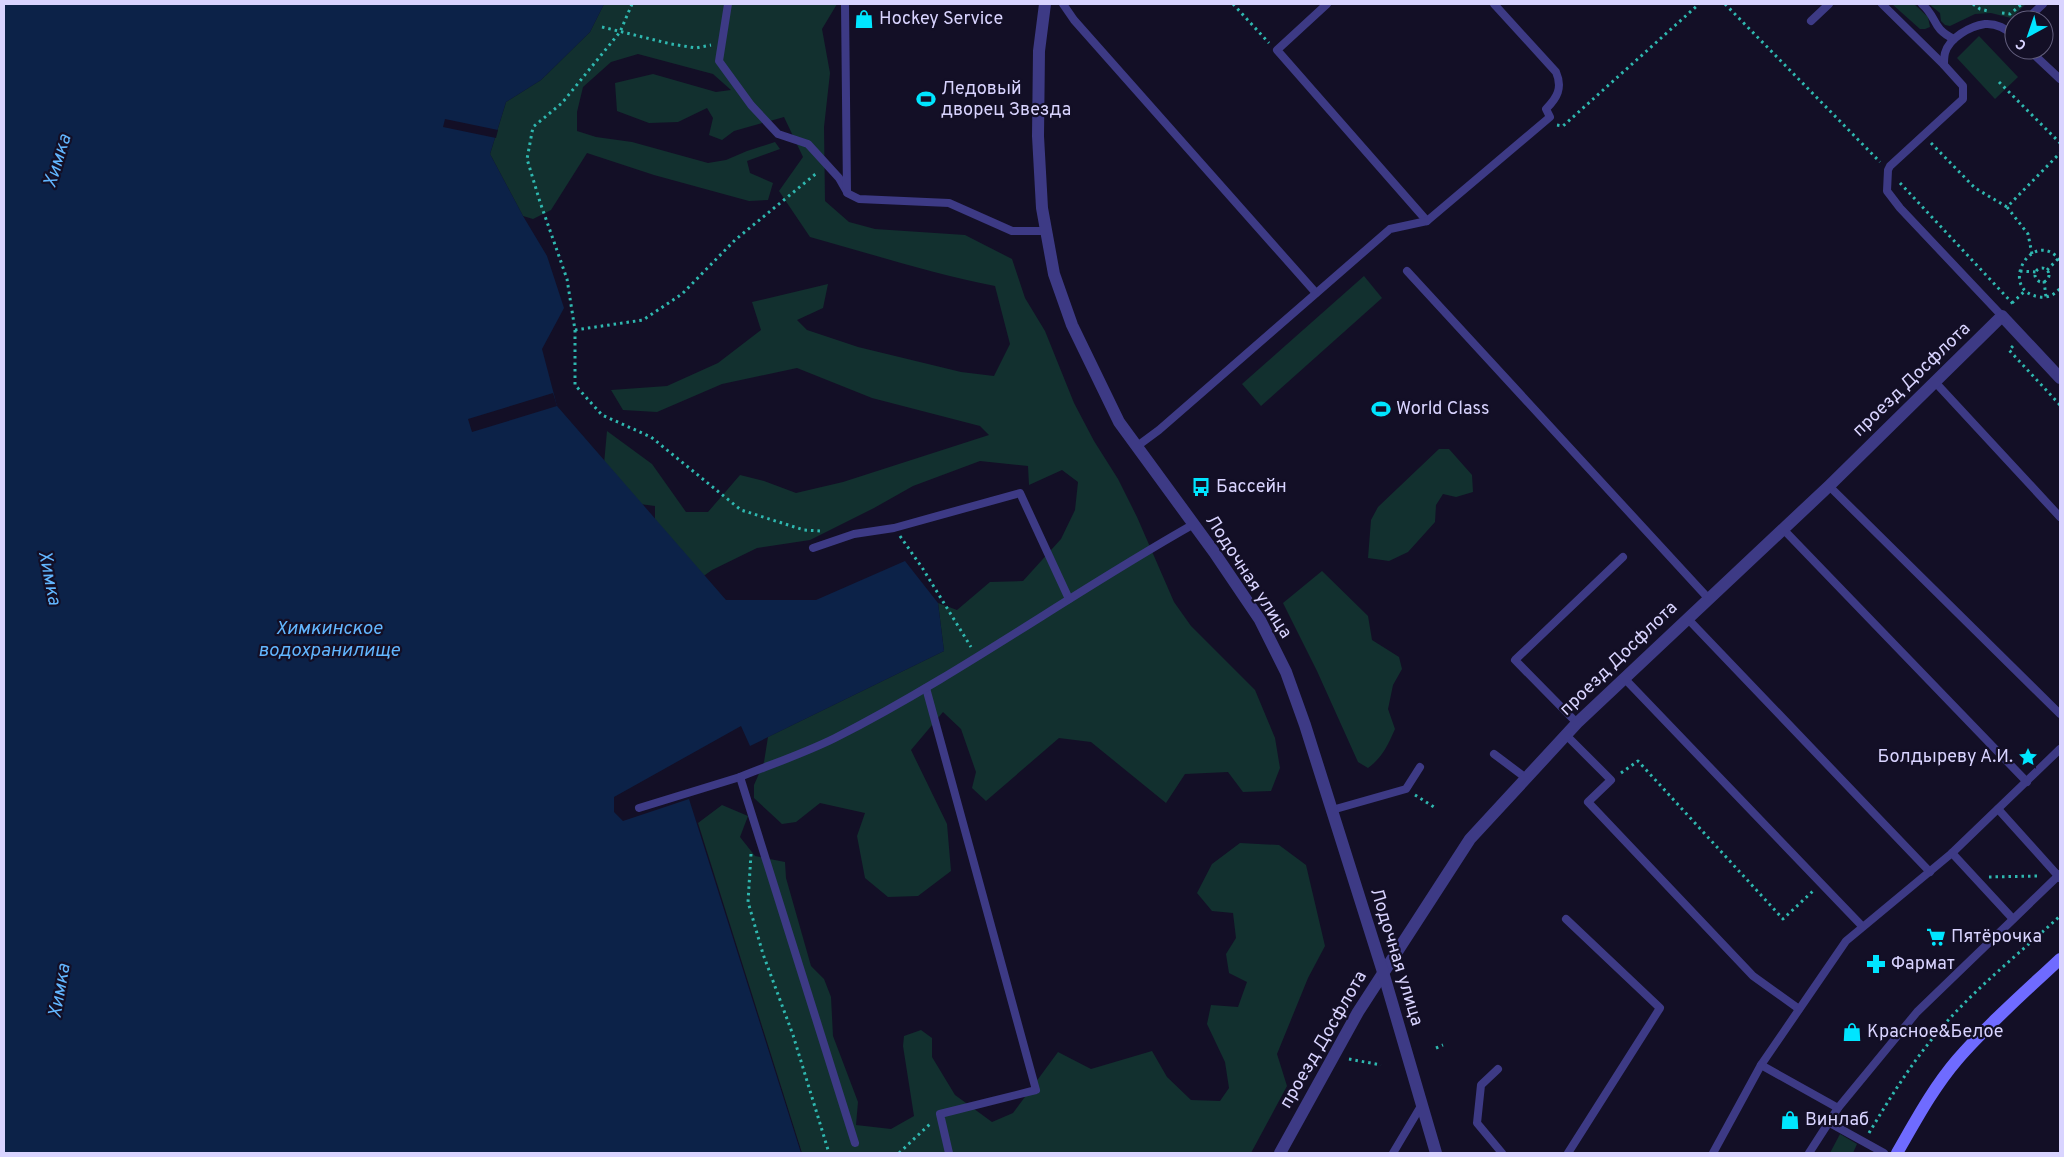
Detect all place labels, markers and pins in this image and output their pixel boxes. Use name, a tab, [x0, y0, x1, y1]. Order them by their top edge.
shop icon: Hockey Service	[853, 8, 875, 30]
place label: Hockey Service	[879, 8, 1003, 31]
place label: Ледовый дворец Звезда	[941, 78, 1071, 122]
sports icon: Ледовый дворец Звезда	[915, 88, 937, 110]
sports icon: World Class	[1370, 398, 1392, 420]
place label: World Class	[1396, 398, 1489, 421]
bus stop icon: Бассейн	[1190, 476, 1212, 498]
place label: Бассейн	[1216, 476, 1287, 499]
place label: Болдыреву А.И.	[1878, 746, 2013, 769]
place icon: Болдыреву А.И.	[2017, 746, 2039, 768]
supermarket icon: Пятёрочка	[1925, 926, 1947, 948]
place label: Пятёрочка	[1951, 926, 2042, 949]
pharmacy icon: Фармат	[1865, 953, 1887, 975]
place label: Фармат	[1891, 953, 1955, 976]
shop icon: Красное&Белое	[1841, 1021, 1863, 1043]
place label: Красное&Белое	[1867, 1021, 2003, 1044]
shop icon: Винлаб	[1779, 1109, 1801, 1131]
place label: Винлаб	[1805, 1109, 1869, 1132]

